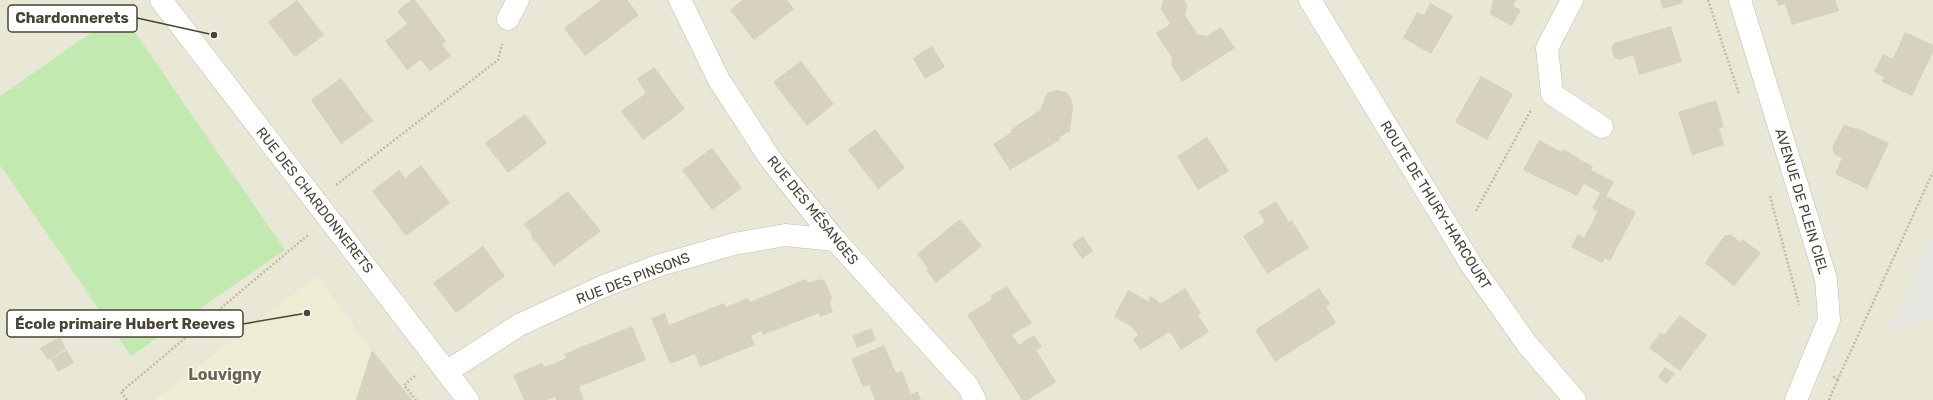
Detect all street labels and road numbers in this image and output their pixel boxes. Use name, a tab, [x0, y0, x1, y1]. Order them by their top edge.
street label: ROUTE DE THURY-HARCOURT	[1377, 118, 1495, 293]
street label: RUE DES CHARDONNERETS	[252, 124, 377, 277]
street label: AVENUE DE PLEIN CIEL	[1771, 126, 1832, 276]
street label: RUE DES MÉSANGES	[763, 152, 863, 268]
street label: RUE DES PINSONS	[574, 249, 693, 308]

